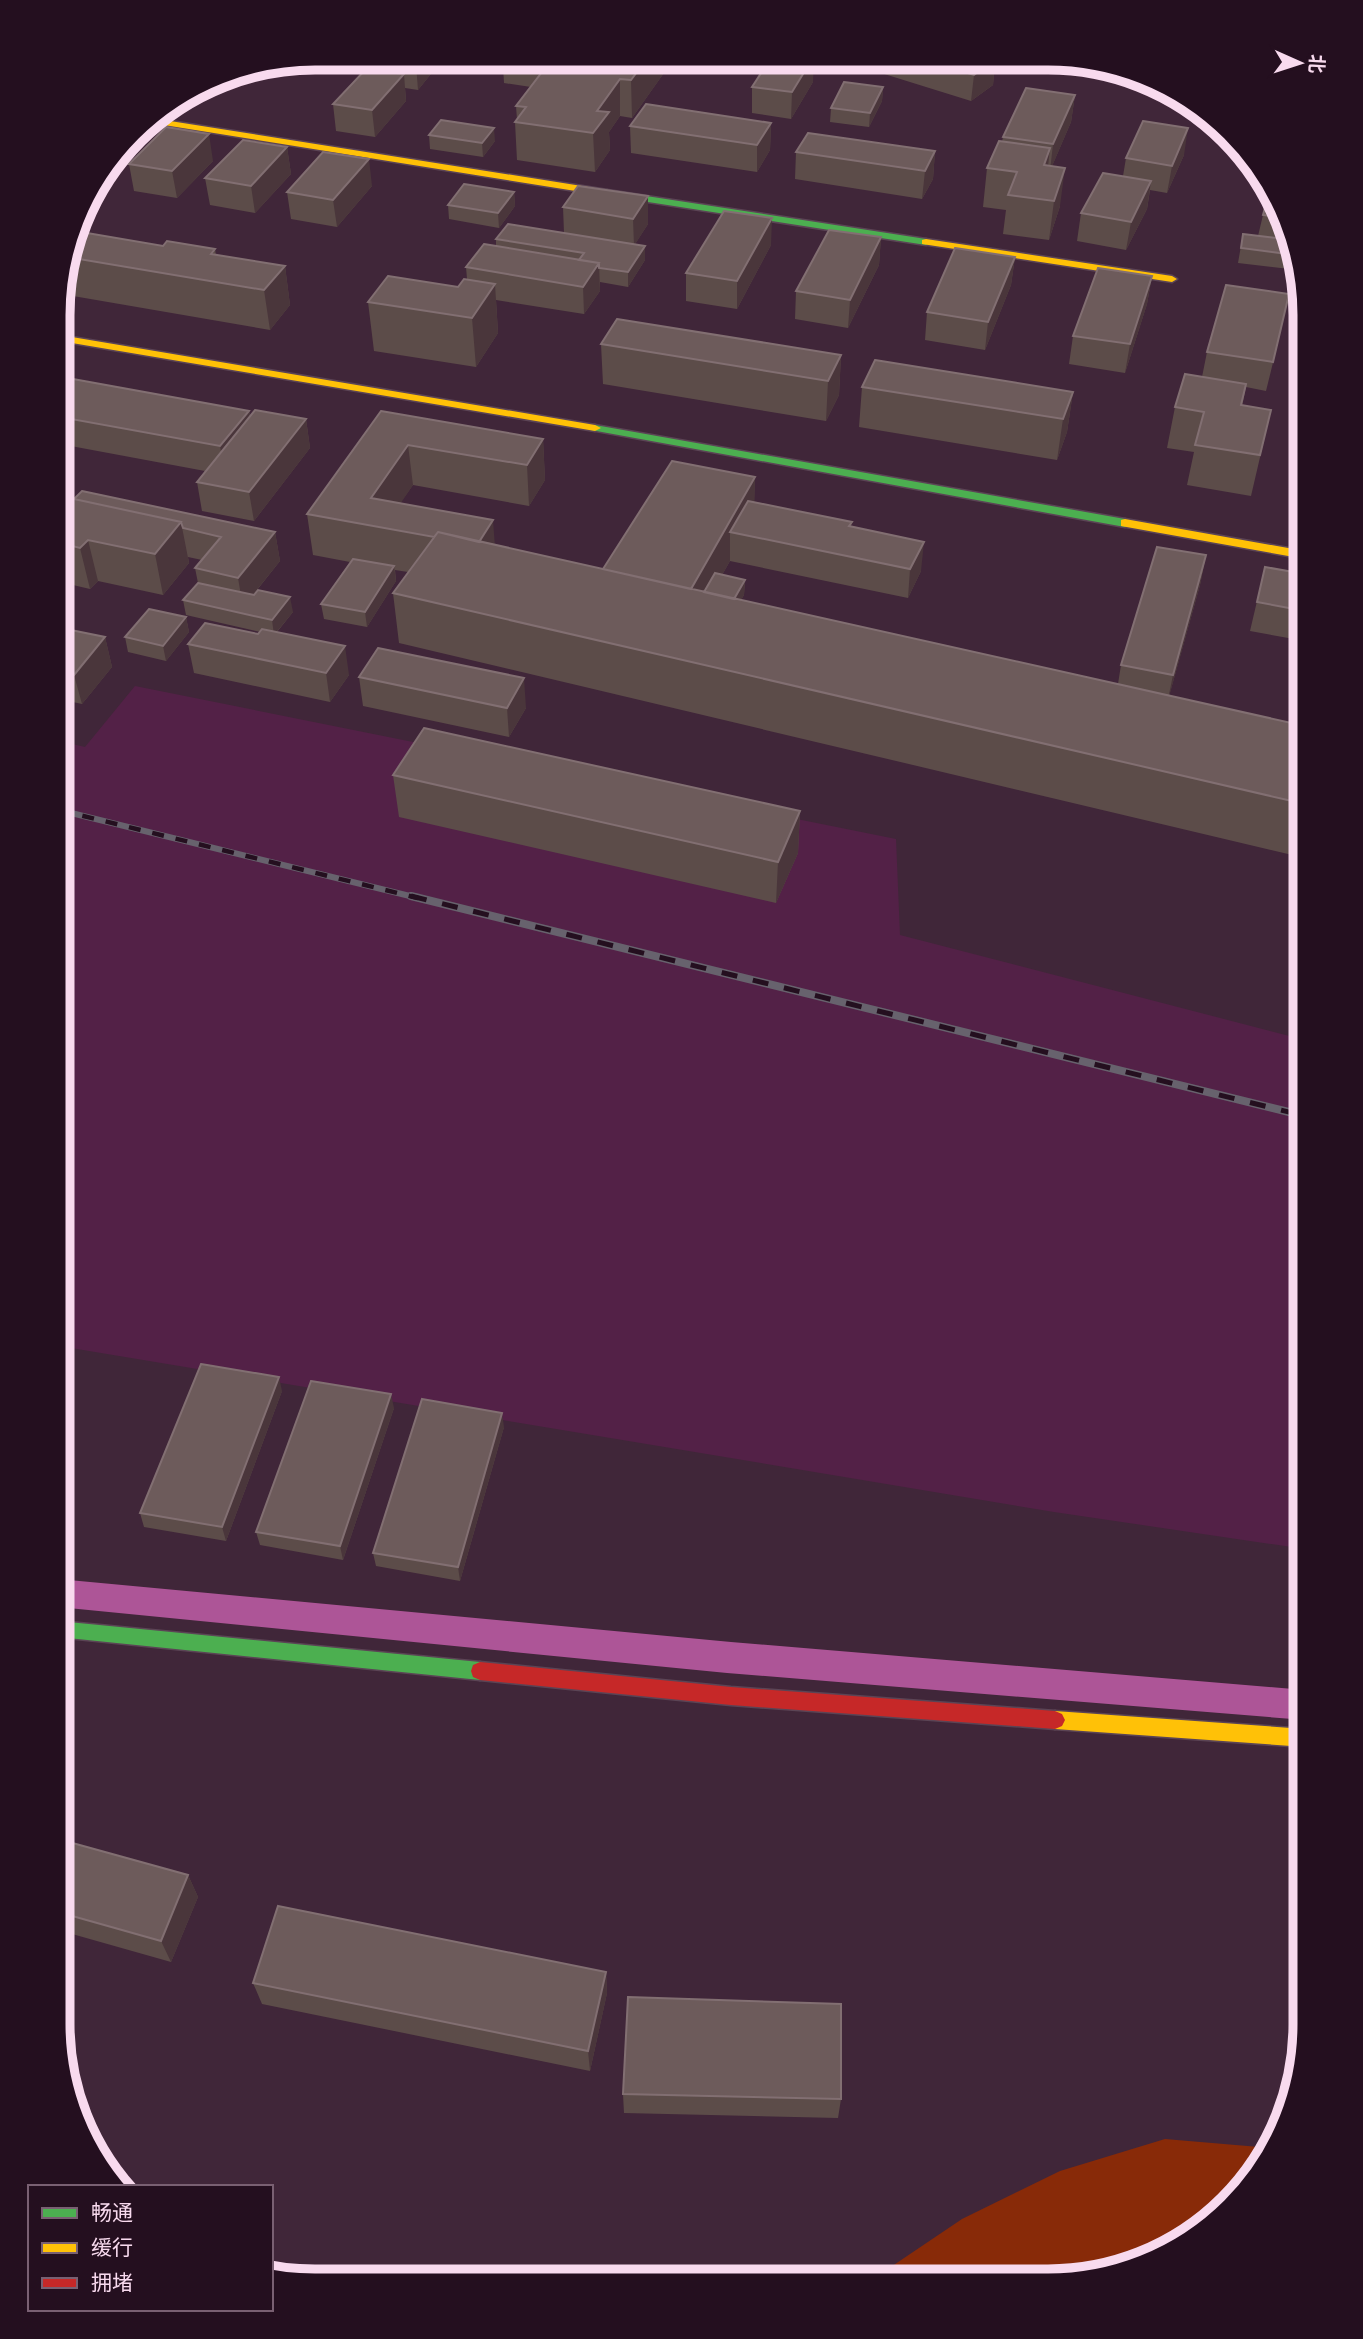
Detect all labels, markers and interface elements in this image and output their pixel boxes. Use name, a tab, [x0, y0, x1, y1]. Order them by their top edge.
north arrow	[1265, 28, 1335, 98]
text: 北	[1305, 54, 1327, 74]
legend	[28, 2185, 273, 2311]
text: 畅通	[91, 2201, 133, 2224]
text: 缓行	[91, 2236, 133, 2259]
text: 拥堵	[91, 2271, 133, 2294]

